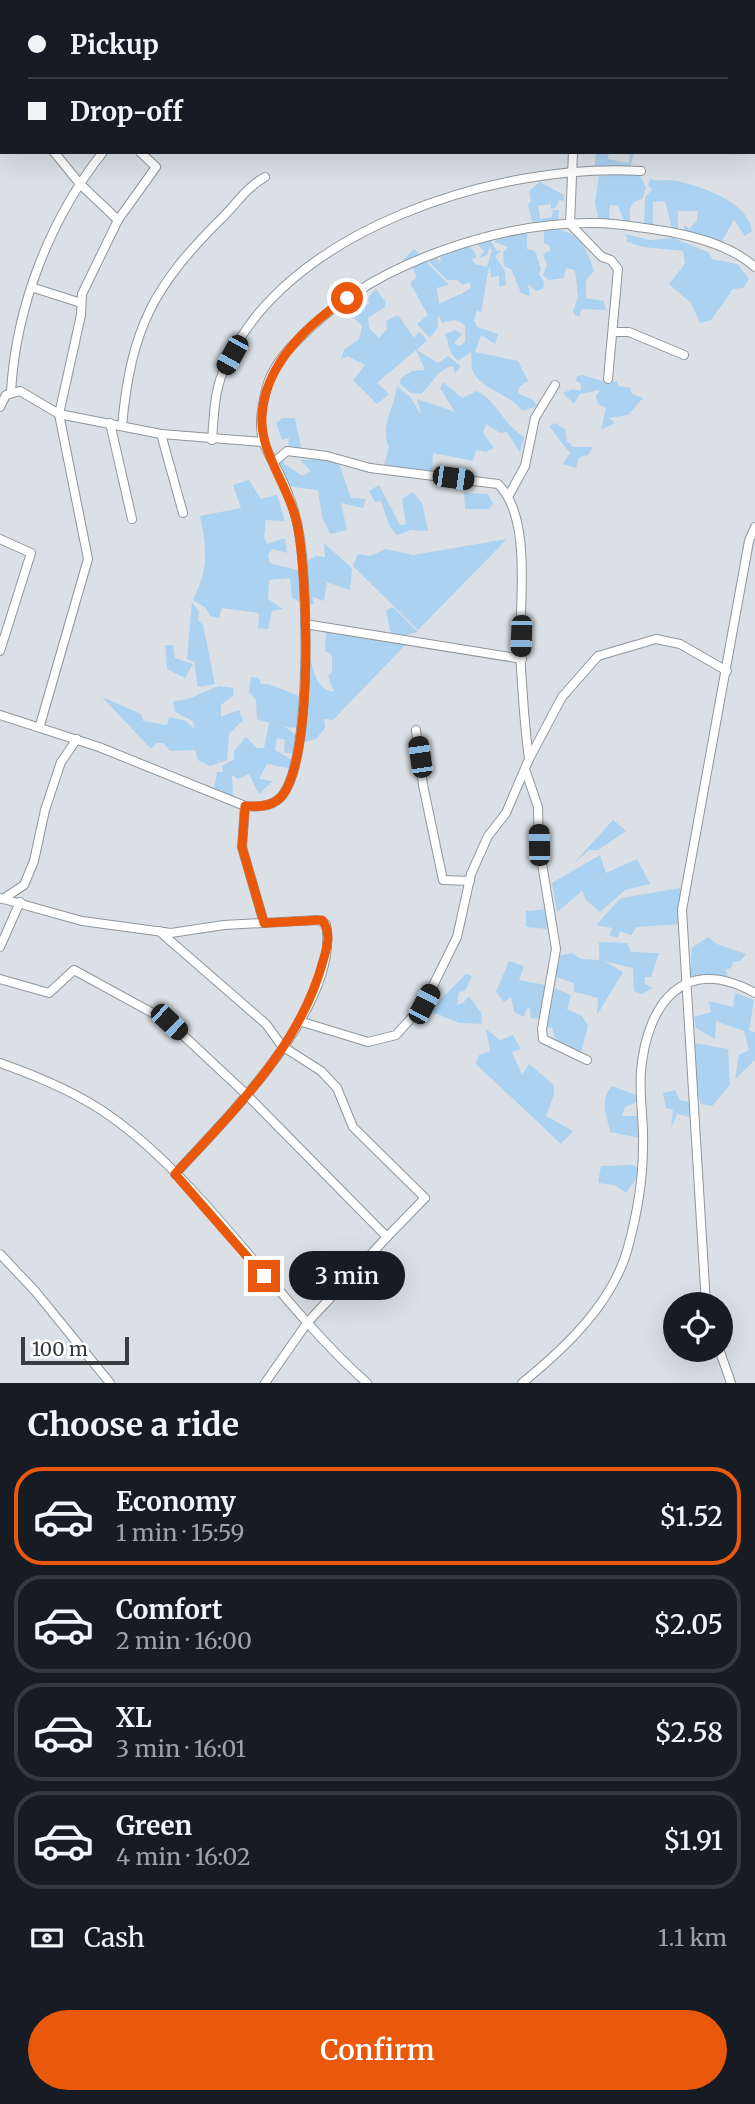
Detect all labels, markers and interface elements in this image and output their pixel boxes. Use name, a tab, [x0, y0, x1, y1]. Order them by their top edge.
text: Pickup	[70, 28, 159, 61]
text: Drop-off	[70, 95, 183, 128]
route start	[331, 282, 363, 314]
car	[213, 332, 252, 378]
car	[431, 465, 476, 491]
car	[510, 615, 533, 657]
car	[407, 735, 434, 779]
car	[529, 824, 550, 866]
car	[405, 981, 444, 1027]
car	[147, 1000, 192, 1044]
callout: 3 min	[288, 1252, 404, 1300]
route end	[248, 1260, 280, 1292]
text: 3 min	[315, 1261, 379, 1290]
map controls	[663, 1292, 733, 1362]
button: locate	[663, 1292, 733, 1362]
scale bar	[21, 1334, 130, 1366]
text: 100 m	[32, 1337, 88, 1361]
text: Choose a ride	[28, 1405, 239, 1445]
icon: car	[32, 1485, 95, 1548]
text: Economy	[116, 1485, 236, 1518]
text: $1.52	[659, 1500, 723, 1533]
text: 1 min · 15:59	[116, 1518, 245, 1547]
icon: car	[32, 1593, 95, 1656]
text: Comfort	[116, 1593, 222, 1626]
text: $2.05	[653, 1608, 723, 1641]
text: 2 min · 16:00	[116, 1626, 252, 1655]
icon: car	[32, 1701, 95, 1764]
text: XL	[116, 1701, 152, 1734]
text: $2.58	[654, 1716, 723, 1749]
text: 3 min · 16:01	[116, 1734, 246, 1763]
icon: car	[32, 1809, 95, 1872]
text: Green	[116, 1809, 192, 1842]
text: $1.91	[663, 1824, 723, 1857]
text: 4 min · 16:02	[116, 1842, 250, 1871]
icon: cash	[28, 1919, 66, 1957]
text: Cash	[84, 1921, 145, 1954]
text: 1.1 km	[658, 1923, 727, 1952]
button: Confirm	[28, 2010, 727, 2090]

